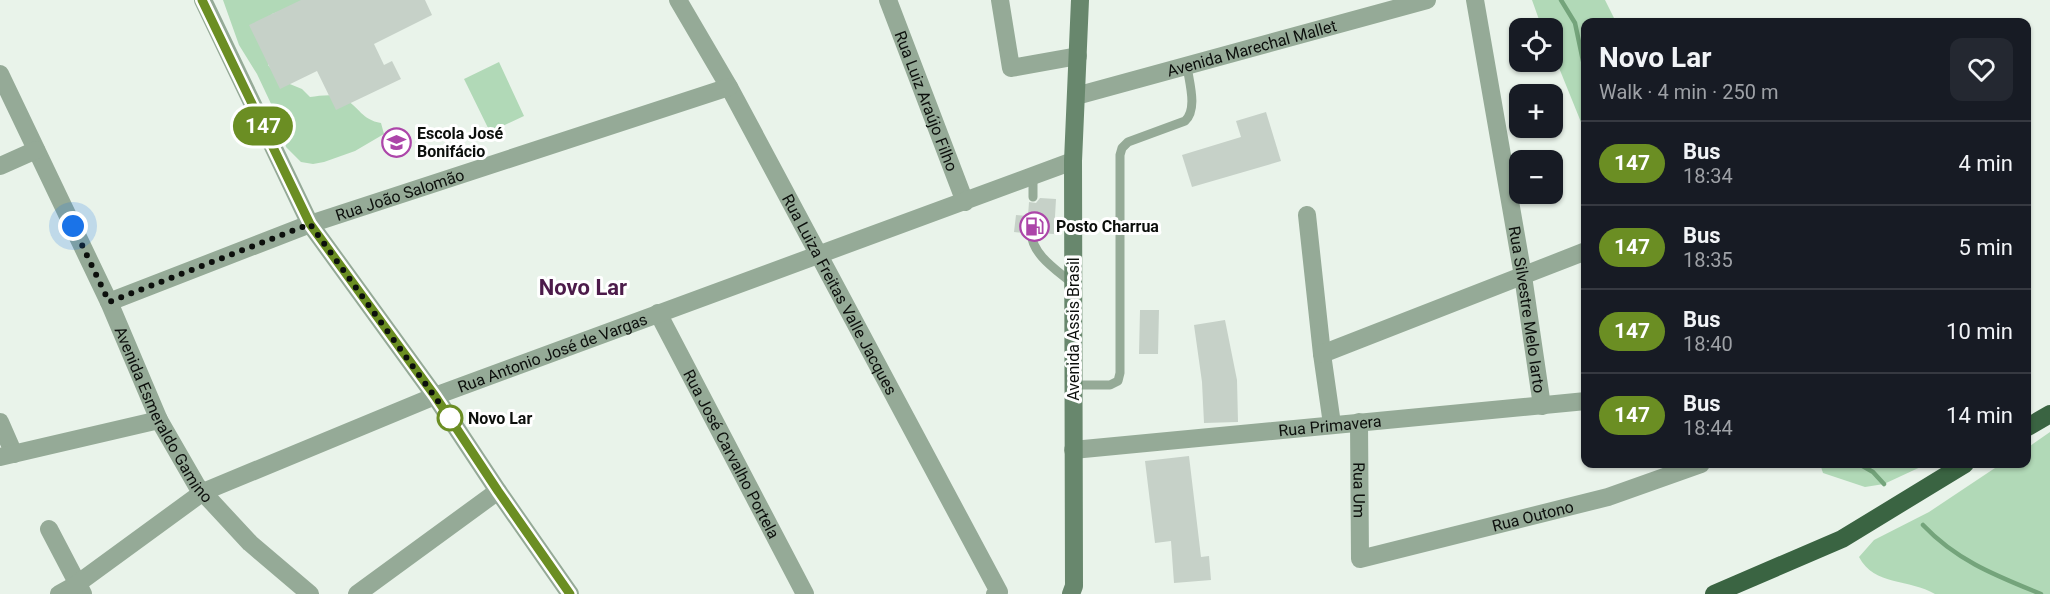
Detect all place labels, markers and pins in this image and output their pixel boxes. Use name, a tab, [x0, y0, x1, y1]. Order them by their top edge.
place label: Escola José Bonifácio	[417, 124, 504, 161]
school or university icon: Escola José Bonifácio	[380, 126, 412, 158]
fuel station icon: Posto Charrua	[1019, 210, 1051, 242]
place label: Posto Charrua	[1056, 217, 1159, 236]
marker: Novo Lar	[437, 405, 463, 431]
place label: Novo Lar	[468, 409, 532, 428]

